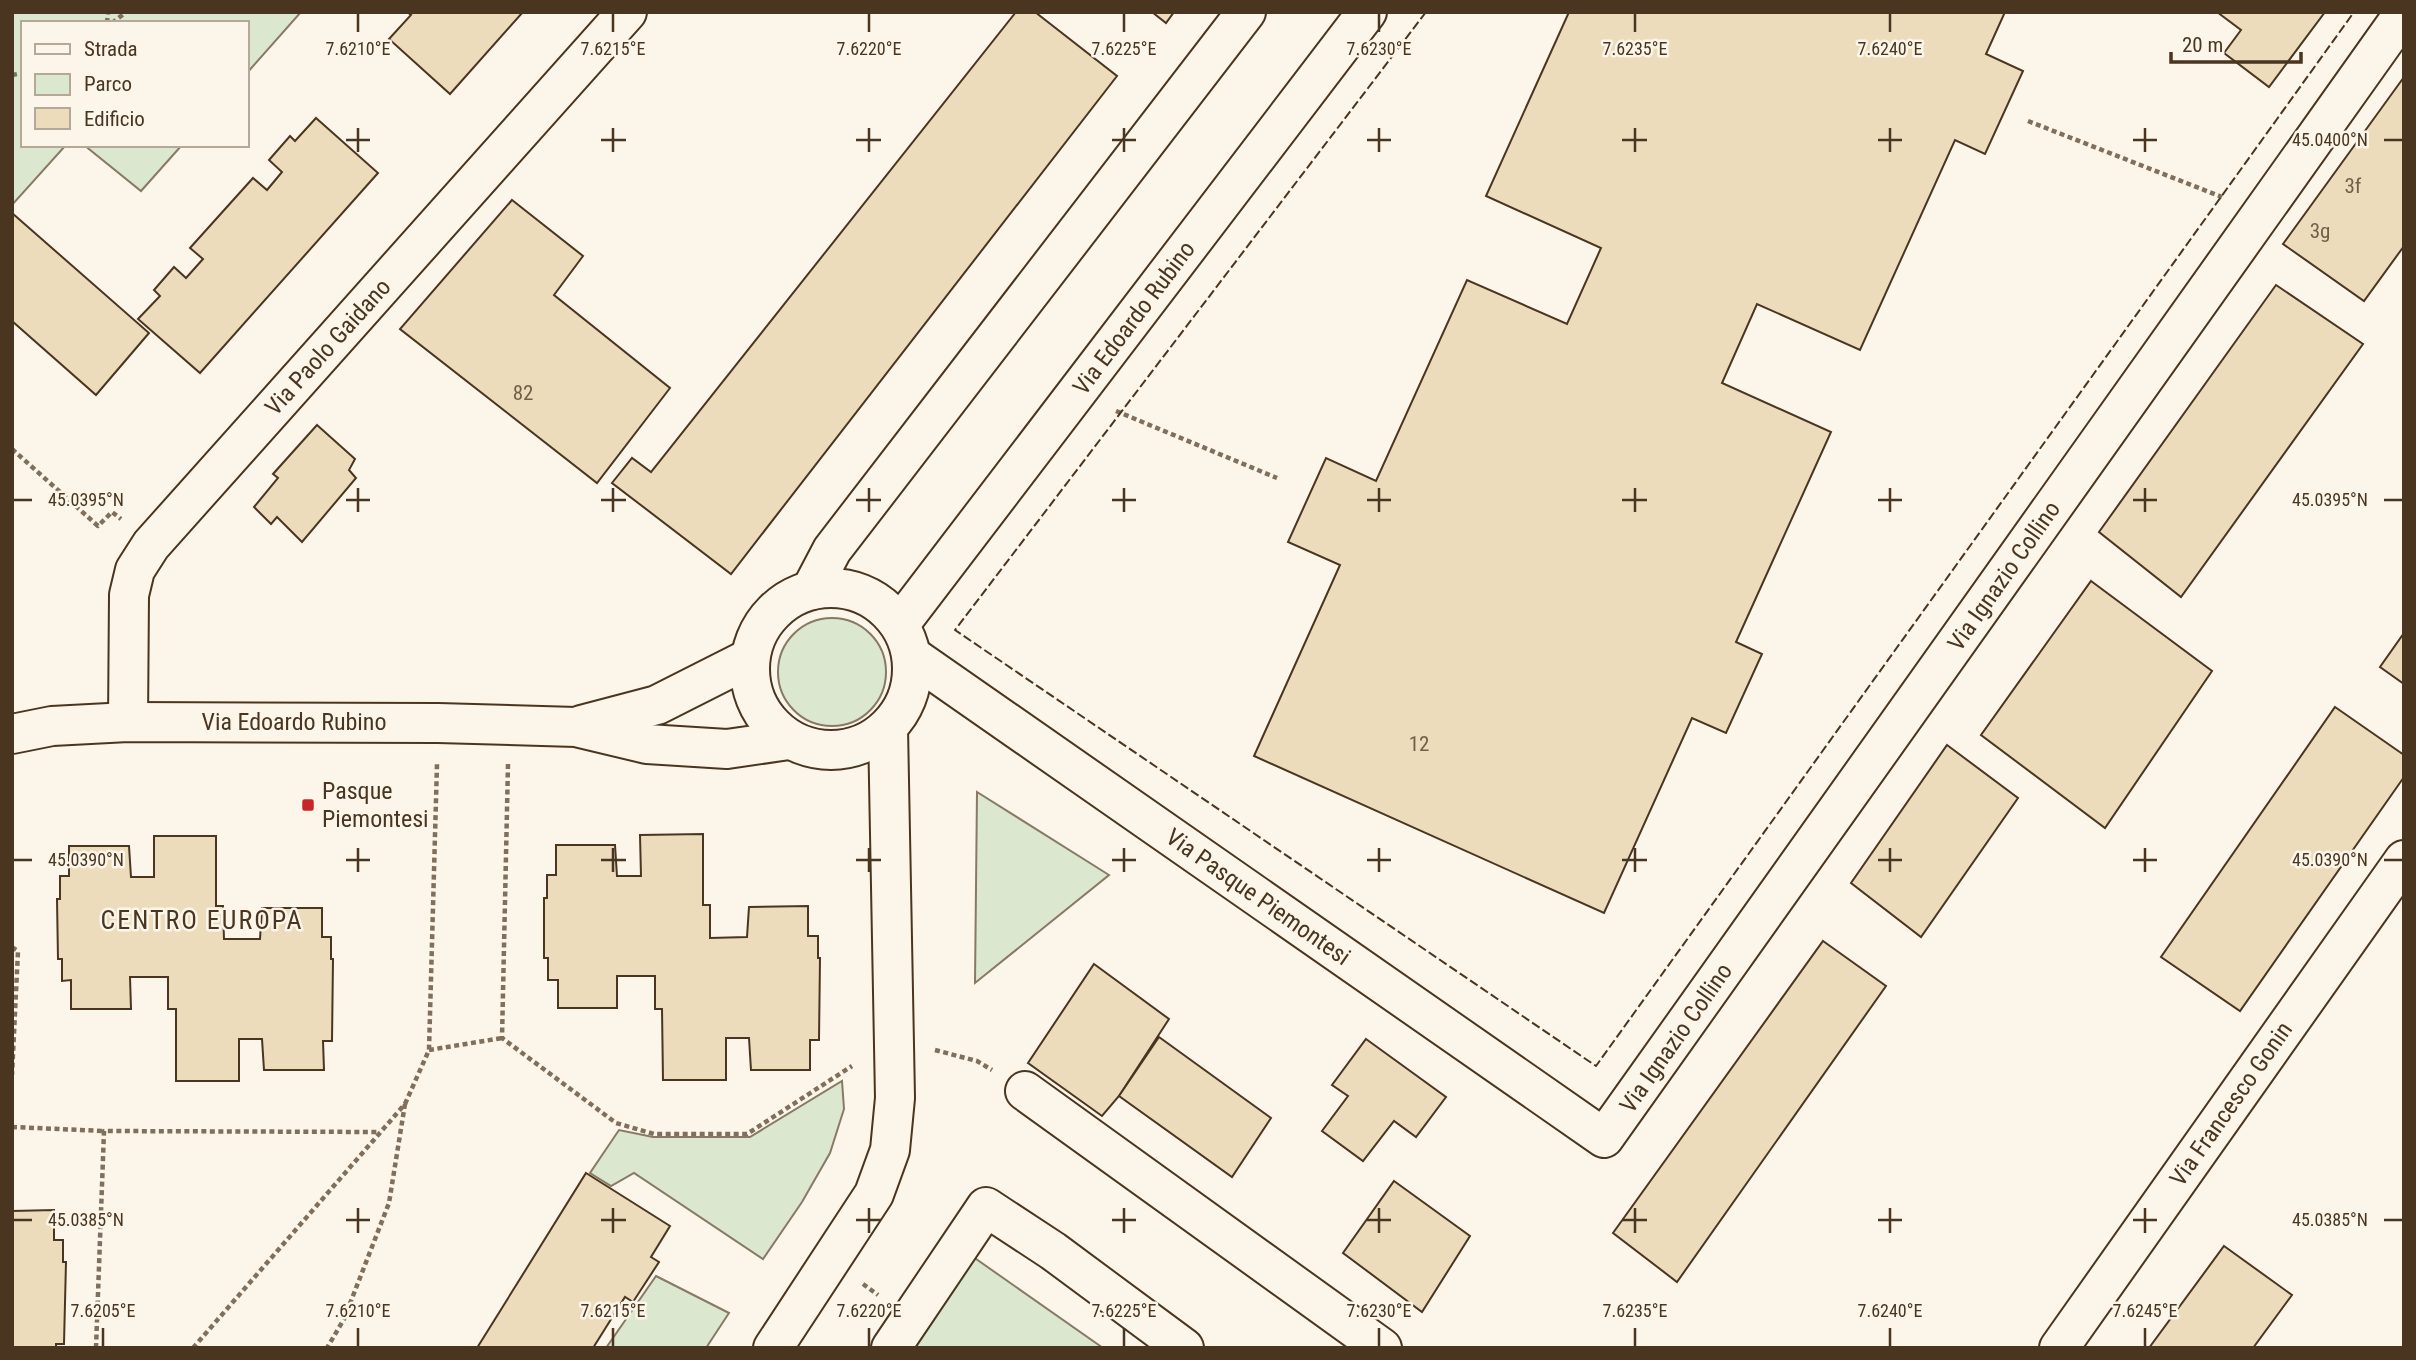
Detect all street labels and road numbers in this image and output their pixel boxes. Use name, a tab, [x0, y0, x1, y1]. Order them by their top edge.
street label: Via Edoardo Rubino	[1067, 236, 1201, 400]
street label: Via Paolo Gaidano	[259, 273, 397, 421]
street label: Via Ignazio Collino	[1942, 496, 2066, 656]
street label: Via Edoardo Rubino	[201, 708, 387, 736]
street label: Via Pasque Piemontesi	[1160, 823, 1356, 971]
street label: Via Ignazio Collino	[1614, 958, 1738, 1118]
street label: Via Francesco Gonin	[2164, 1016, 2298, 1192]

